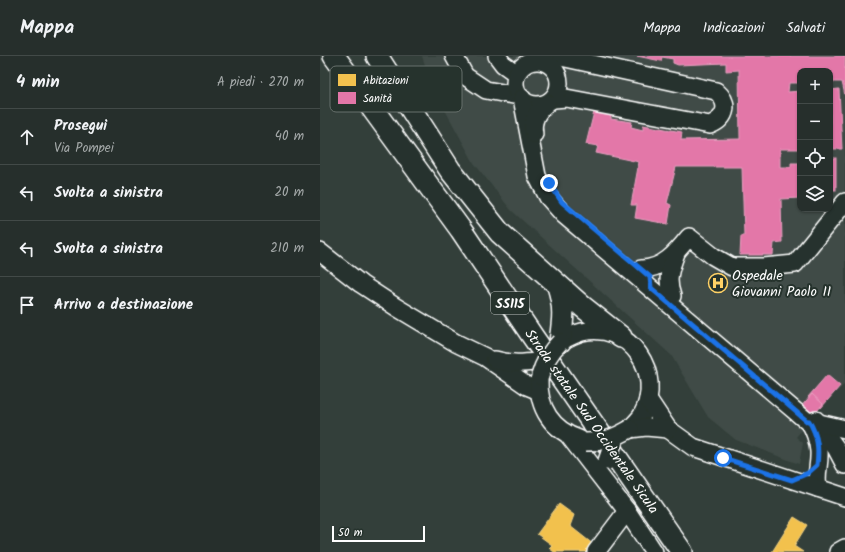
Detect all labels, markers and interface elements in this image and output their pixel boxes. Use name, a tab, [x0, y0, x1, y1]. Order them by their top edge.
text: Mappa	[20, 13, 74, 43]
text: Mappa	[643, 17, 681, 39]
text: Indicazioni	[703, 17, 764, 39]
text: Salvati	[786, 17, 825, 39]
legend	[330, 66, 462, 112]
map controls	[797, 68, 833, 212]
button: +	[797, 68, 833, 104]
text: 4 min	[16, 69, 60, 96]
text: A piedi · 270 m	[217, 72, 304, 93]
text: Abitazioni	[363, 72, 409, 90]
text: Sanità	[363, 90, 392, 108]
button: −	[797, 104, 833, 140]
text: Prosegui	[54, 114, 107, 138]
icon: ahead	[16, 126, 38, 148]
text: 40 m	[275, 126, 304, 147]
text: Via Pompei	[54, 138, 114, 159]
button: locate	[797, 140, 833, 176]
route end	[540, 174, 558, 192]
button: layers	[797, 176, 833, 212]
text: Svolta a sinistra	[54, 181, 163, 205]
icon: left	[16, 182, 38, 204]
text: 20 m	[274, 182, 304, 203]
text: Svolta a sinistra	[54, 237, 163, 261]
icon: left	[16, 238, 38, 260]
text: 210 m	[270, 238, 304, 259]
place label: Ospedale Giovanni Paolo II	[732, 265, 831, 303]
hospital icon: Ospedale Giovanni Paolo II	[707, 272, 729, 294]
road number: SS115	[491, 292, 529, 314]
text: Arrivo a destinazione	[54, 293, 193, 317]
icon: arrive	[16, 294, 38, 316]
street label: Strada statale Sud Occidentale Sicula	[519, 325, 664, 519]
route start	[714, 449, 732, 467]
scale bar	[332, 524, 425, 543]
text: 50 m	[338, 524, 363, 542]

